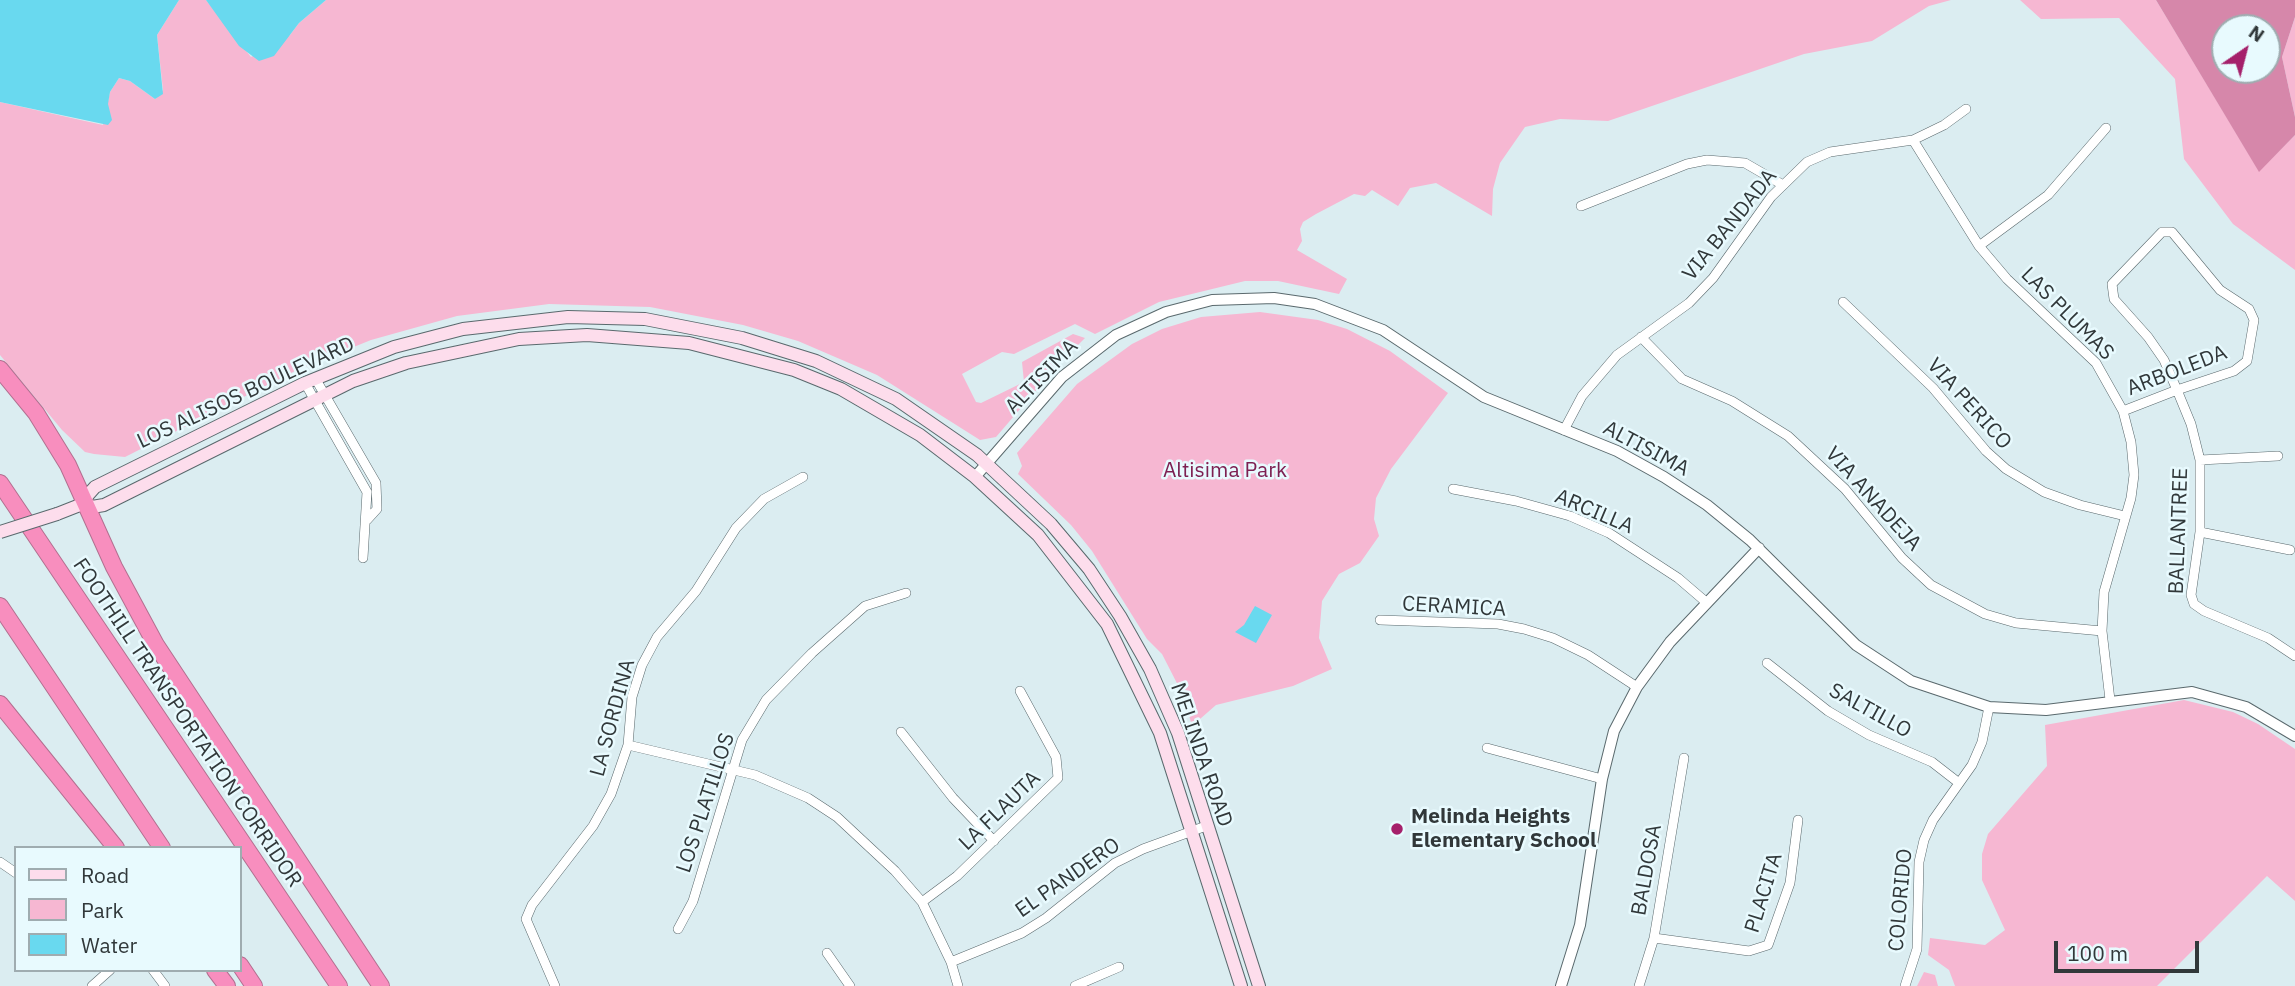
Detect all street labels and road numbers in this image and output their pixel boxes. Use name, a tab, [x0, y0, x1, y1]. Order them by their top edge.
street label: VIA BANDADA	[1677, 164, 1783, 286]
street label: LAS PLUMAS	[2015, 262, 2119, 366]
street label: LOS ALISOS BOULEVARD	[133, 332, 359, 454]
street label: ALTISIMA	[1000, 334, 1084, 420]
street label: ARBOLEDA	[2123, 340, 2231, 402]
street label: VIA PERICO	[1921, 353, 2017, 455]
street label: ALTISIMA	[1599, 416, 1693, 482]
street label: VIA ANADEJA	[1820, 442, 1926, 556]
street label: BALLANTREE	[2164, 467, 2194, 595]
street label: ARCILLA	[1551, 484, 1637, 540]
street label: FOOTHILL TRANSPORTATION CORRIDOR	[67, 554, 307, 892]
street label: CERAMICA	[1401, 592, 1507, 622]
street label: LA SORDINA	[585, 656, 641, 780]
street label: SALTILLO	[1824, 678, 1916, 744]
street label: MELINDA ROAD	[1165, 680, 1237, 830]
street label: LOS PLATILLOS	[672, 730, 740, 876]
street label: LA FLAUTA	[954, 766, 1046, 856]
street label: BALDOSA	[1627, 822, 1667, 918]
street label: EL PANDERO	[1011, 833, 1125, 923]
street label: COLORIDO	[1884, 848, 1918, 952]
street label: PLACITA	[1740, 850, 1788, 936]

